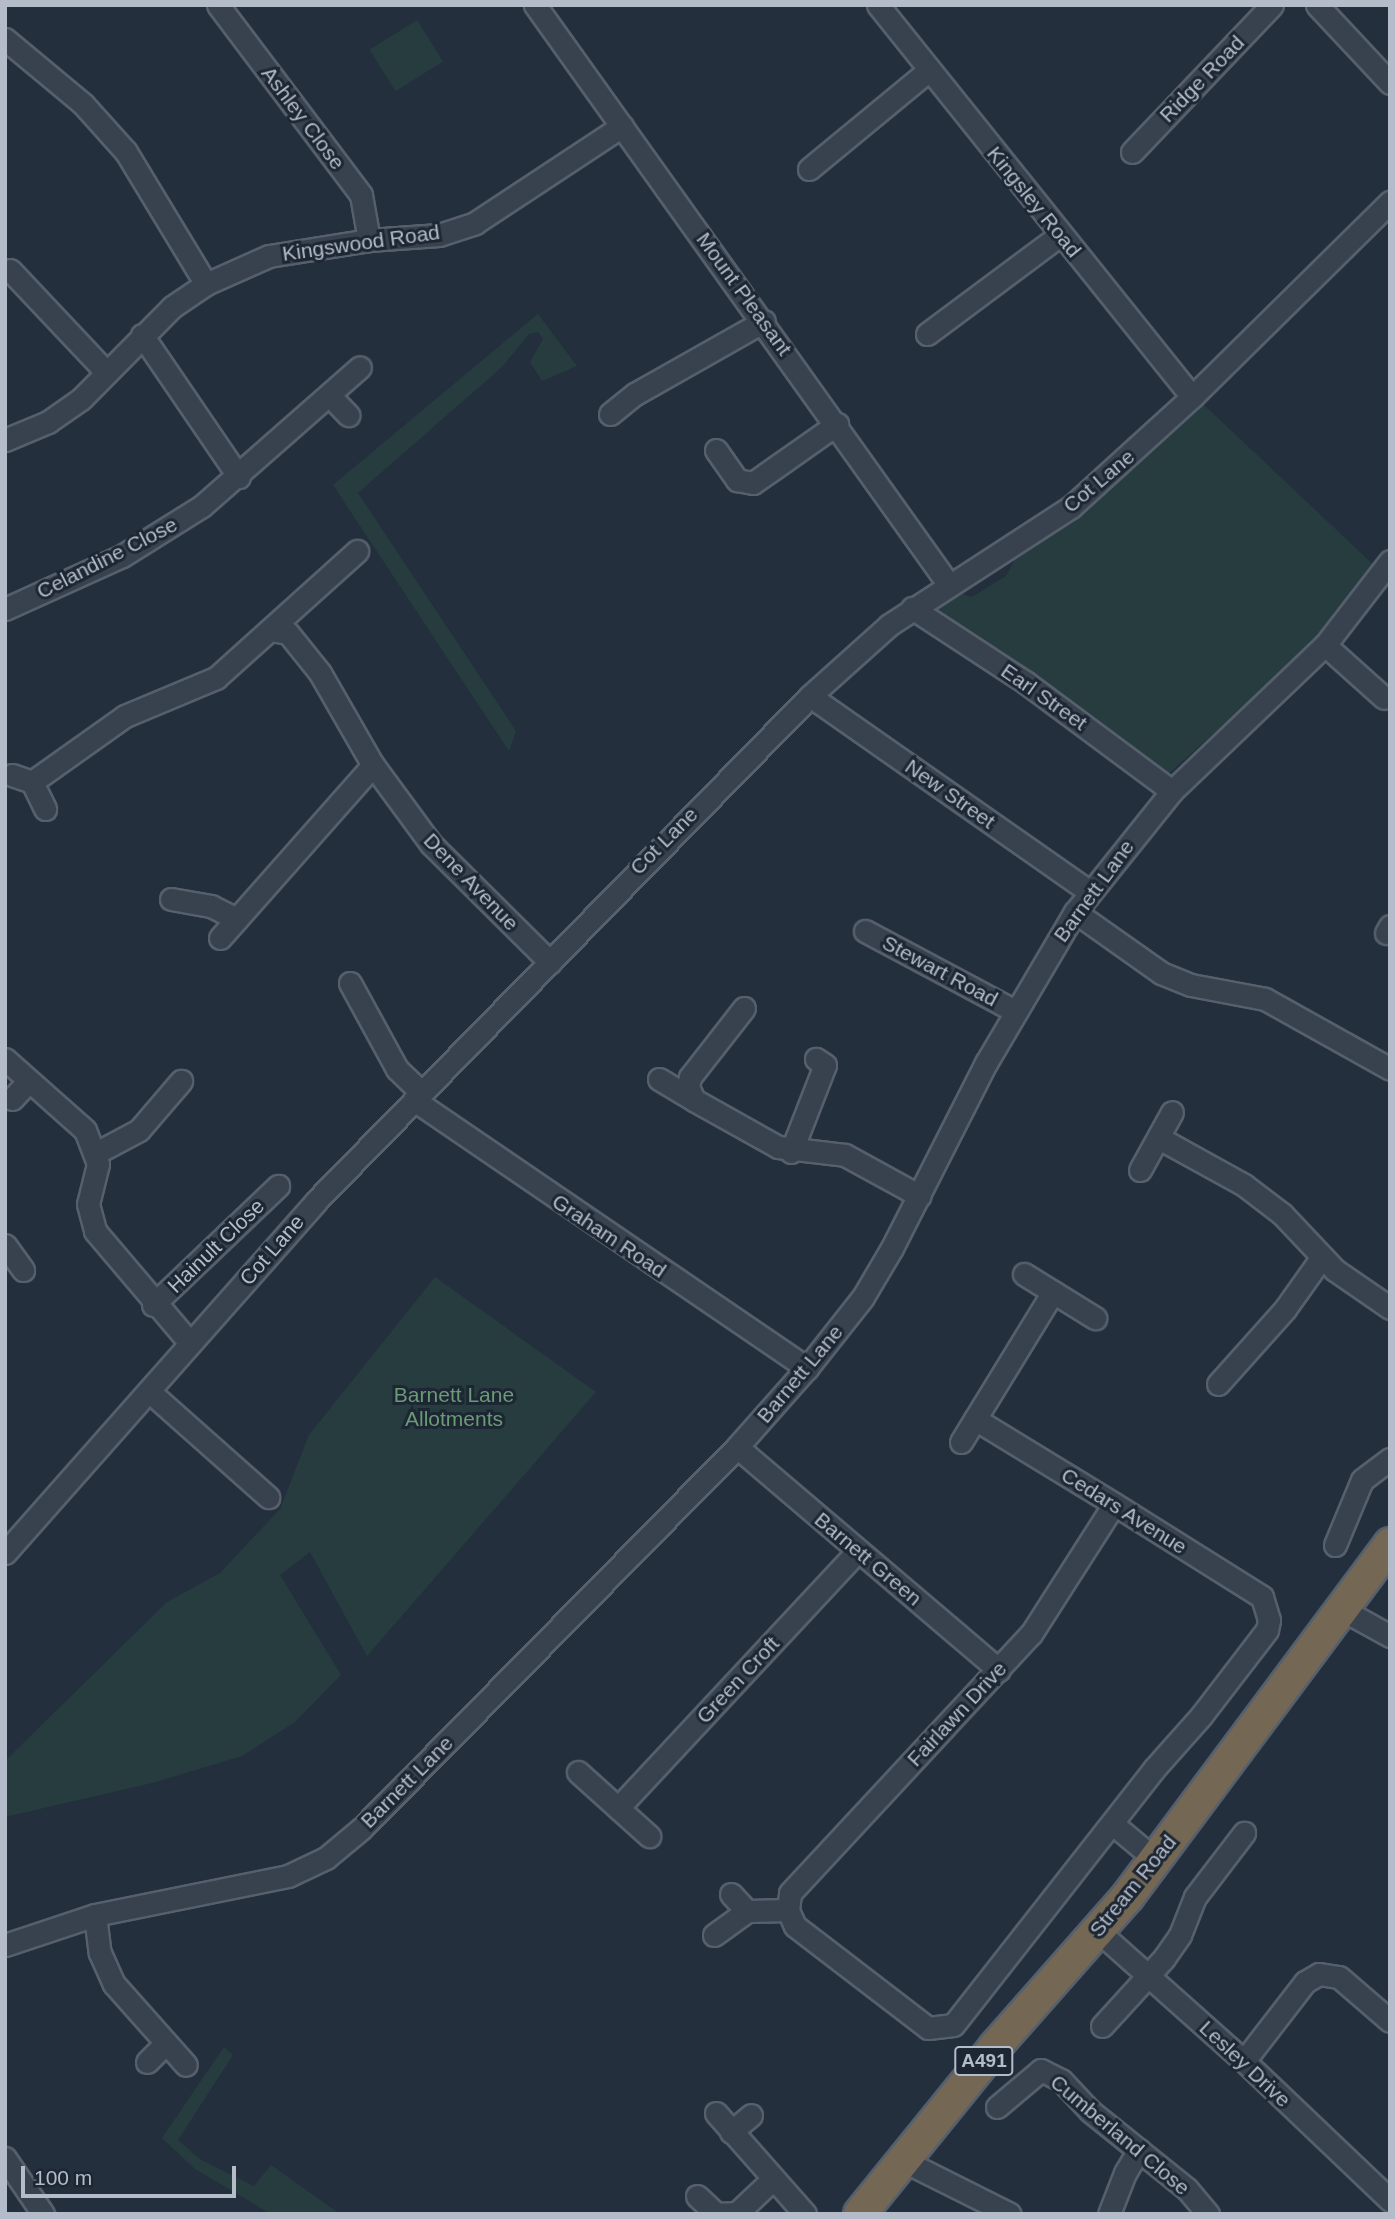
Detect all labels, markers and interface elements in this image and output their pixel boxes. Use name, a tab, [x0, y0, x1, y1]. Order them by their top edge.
street label: Ridge Road	[1154, 30, 1250, 128]
street label: Ashley Close	[256, 61, 350, 175]
street label: Kingsley Road	[982, 141, 1086, 263]
street label: Kingswood Road	[281, 219, 441, 267]
street label: Mount Pleasant	[691, 228, 797, 360]
street label: Cot Lane	[1058, 444, 1140, 518]
street label: Celandine Close	[33, 512, 181, 604]
street label: Earl Street	[996, 658, 1092, 736]
street label: New Street	[900, 754, 1000, 834]
street label: Cot Lane	[625, 802, 703, 880]
street label: Dene Avenue	[418, 828, 524, 936]
street label: Barnett Lane	[1048, 835, 1140, 947]
street label: Stewart Road	[878, 930, 1002, 1012]
street label: Graham Road	[547, 1189, 671, 1283]
street label: Hainult Close	[162, 1194, 270, 1298]
street label: Cot Lane	[235, 1210, 309, 1290]
street label: Barnett Lane	[752, 1320, 848, 1428]
park label: Barnett Lane Allotments	[394, 1382, 514, 1432]
street label: Cedars Avenue	[1056, 1462, 1192, 1560]
street label: Barnett Green	[809, 1507, 927, 1611]
street label: Green Croft	[691, 1631, 785, 1729]
street label: Fairlawn Drive	[902, 1656, 1012, 1772]
street label: Barnett Lane	[356, 1731, 458, 1833]
street label: Stream Road	[1084, 1830, 1182, 1942]
street label: Lesley Drive	[1194, 2015, 1296, 2113]
road number: A491	[954, 2046, 1014, 2076]
street label: Cumberland Close	[1045, 2069, 1195, 2201]
scale bar	[24, 2152, 240, 2196]
text: 100 m	[34, 2166, 92, 2189]

